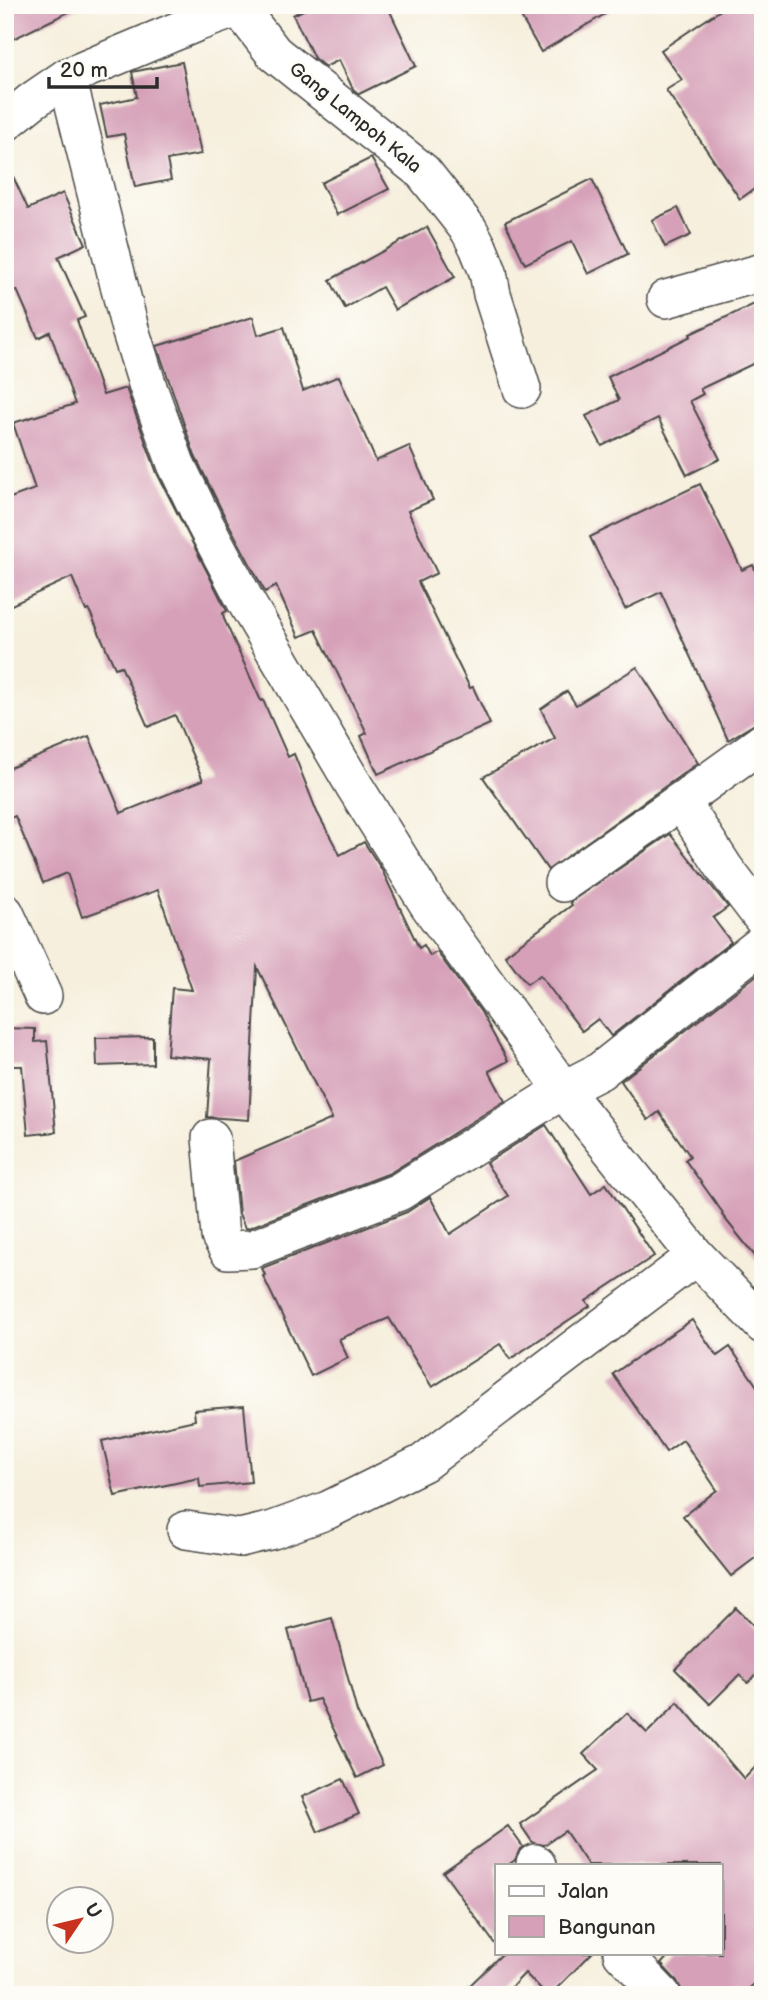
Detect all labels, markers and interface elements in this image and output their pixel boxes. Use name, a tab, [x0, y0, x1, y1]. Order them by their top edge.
scale bar	[49, 46, 158, 90]
text: 20 m	[60, 58, 108, 83]
street label: Gang Lampoh Kala	[284, 58, 426, 178]
legend	[495, 1864, 722, 1954]
text: Jalan	[558, 1879, 609, 1904]
north arrow	[46, 1884, 116, 1954]
text: U	[79, 1899, 106, 1923]
text: Bangunan	[558, 1915, 656, 1940]

